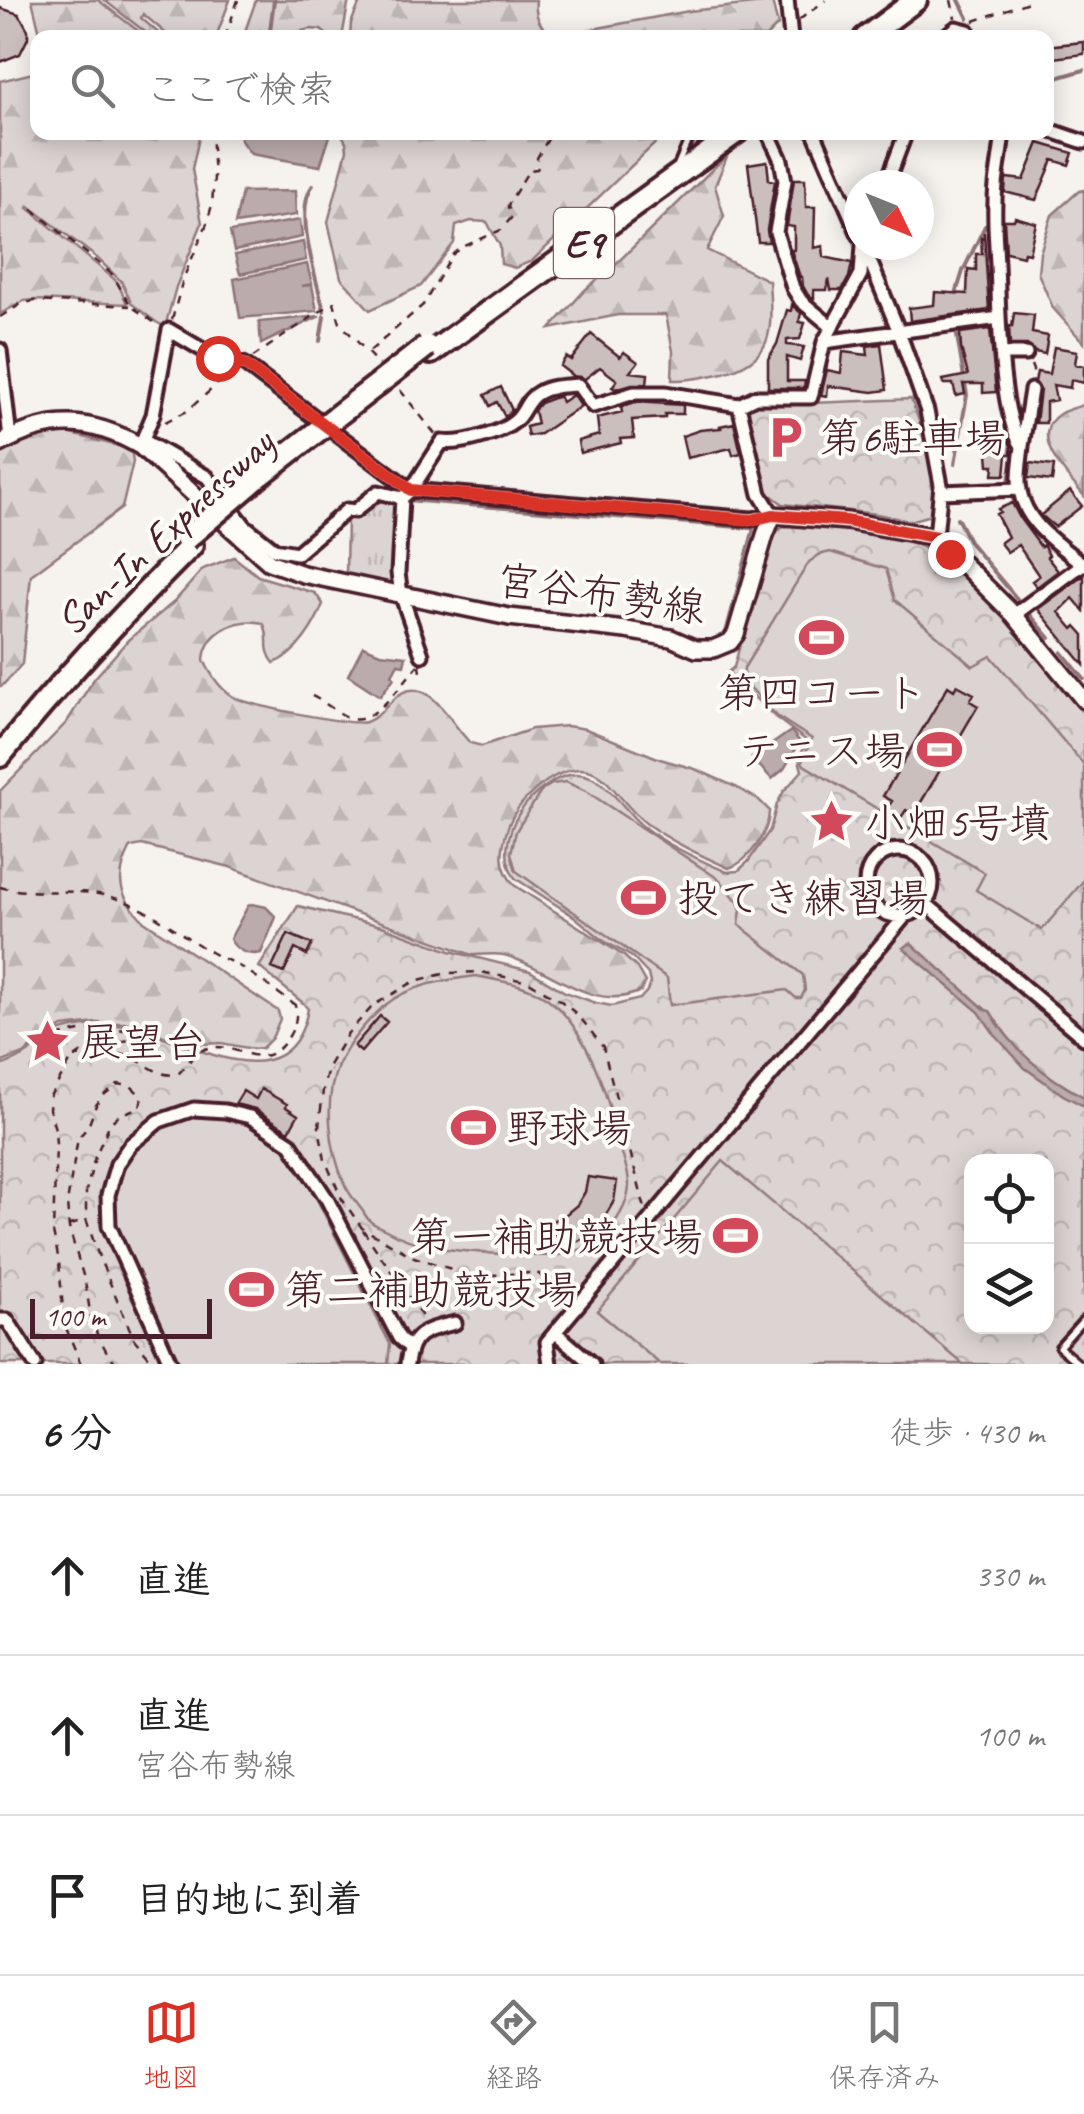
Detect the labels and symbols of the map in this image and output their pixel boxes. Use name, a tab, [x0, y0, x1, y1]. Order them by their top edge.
north arrow	[844, 170, 934, 260]
road number: E9	[554, 208, 614, 278]
route start	[196, 336, 242, 382]
place label: 第6駐車場	[819, 412, 1006, 465]
parking icon: 第6駐車場	[762, 413, 810, 461]
street label: San-In Expressway	[45, 416, 287, 647]
route end	[928, 532, 974, 578]
street label: 宮谷布勢線	[493, 554, 708, 635]
sports icon: 第四コート	[798, 614, 846, 662]
place label: 第四コート	[717, 667, 927, 720]
place label: テニス場	[737, 725, 906, 778]
sports icon: テニス場	[915, 726, 963, 774]
place label: 小畑5号墳	[864, 797, 1051, 850]
place icon: 小畑5号墳	[807, 798, 855, 846]
place label: 投てき練習場	[677, 872, 929, 925]
sports icon: 投てき練習場	[620, 873, 668, 921]
place label: 展望台	[80, 1016, 206, 1069]
place icon: 展望台	[23, 1017, 71, 1065]
place label: 野球場	[506, 1102, 632, 1155]
sports icon: 野球場	[449, 1103, 497, 1151]
place label: 第一補助競技場	[409, 1211, 703, 1264]
sports icon: 第一補助競技場	[712, 1212, 760, 1260]
place label: 第二補助競技場	[284, 1264, 578, 1317]
sports icon: 第二補助競技場	[227, 1265, 275, 1313]
scale bar	[30, 1294, 212, 1338]

